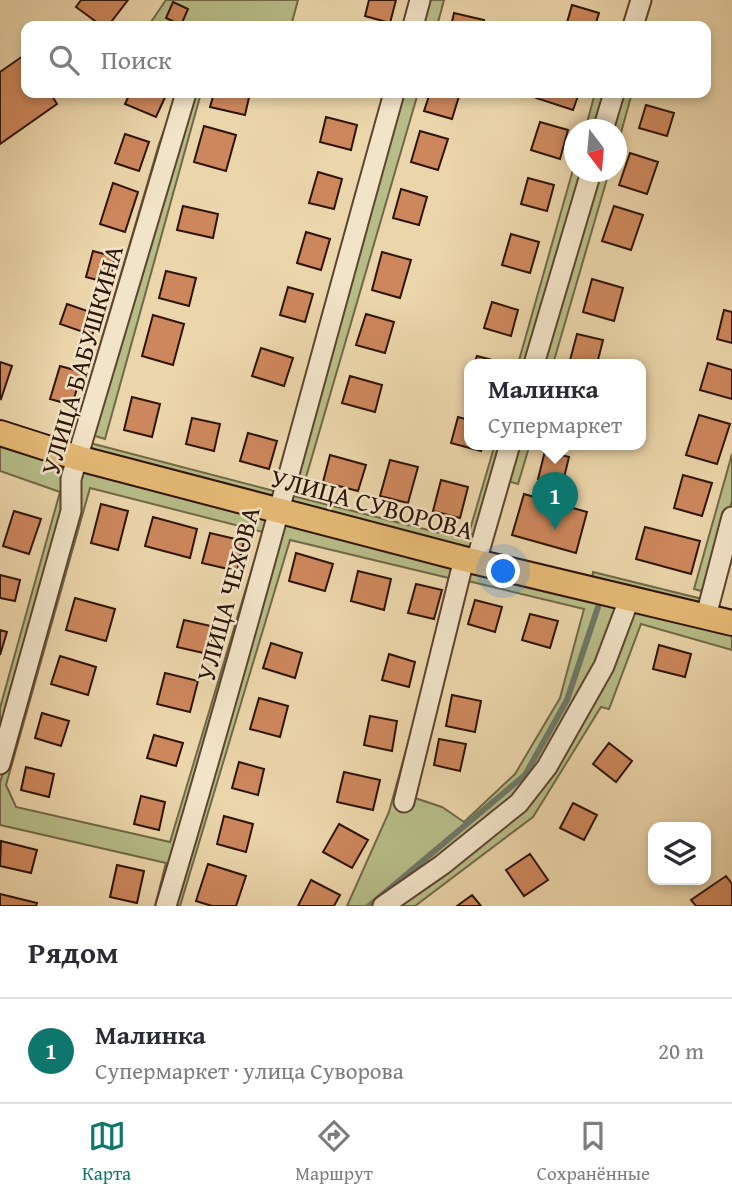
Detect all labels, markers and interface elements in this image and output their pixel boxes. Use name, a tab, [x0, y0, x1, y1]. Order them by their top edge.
search box	[21, 21, 711, 98]
text: Поиск	[101, 40, 172, 79]
icon: search	[45, 41, 83, 79]
north arrow	[564, 119, 627, 182]
street label: УЛИЦА БАБУШКИНА	[30, 240, 133, 479]
popup	[464, 359, 646, 450]
text: Малинка	[488, 369, 599, 408]
text: Супермаркет	[488, 408, 622, 441]
street label: УЛИЦА СУВОРОВА	[266, 458, 478, 549]
pin: 1	[532, 472, 578, 530]
street label: УЛИЦА ЧЕХОВА	[185, 502, 270, 686]
your location	[486, 554, 520, 588]
map controls	[648, 822, 711, 885]
button: layers	[648, 822, 711, 885]
text: Рядом	[28, 930, 119, 974]
text: Малинка	[95, 1015, 206, 1054]
text: 1	[45, 1034, 57, 1067]
text: 20 m	[658, 1034, 704, 1067]
text: Супермаркет · улица Суворова	[95, 1054, 404, 1087]
tab: Карта	[82, 1117, 131, 1187]
tab: Маршрут	[295, 1117, 373, 1187]
tab: Сохранённые	[537, 1117, 650, 1187]

